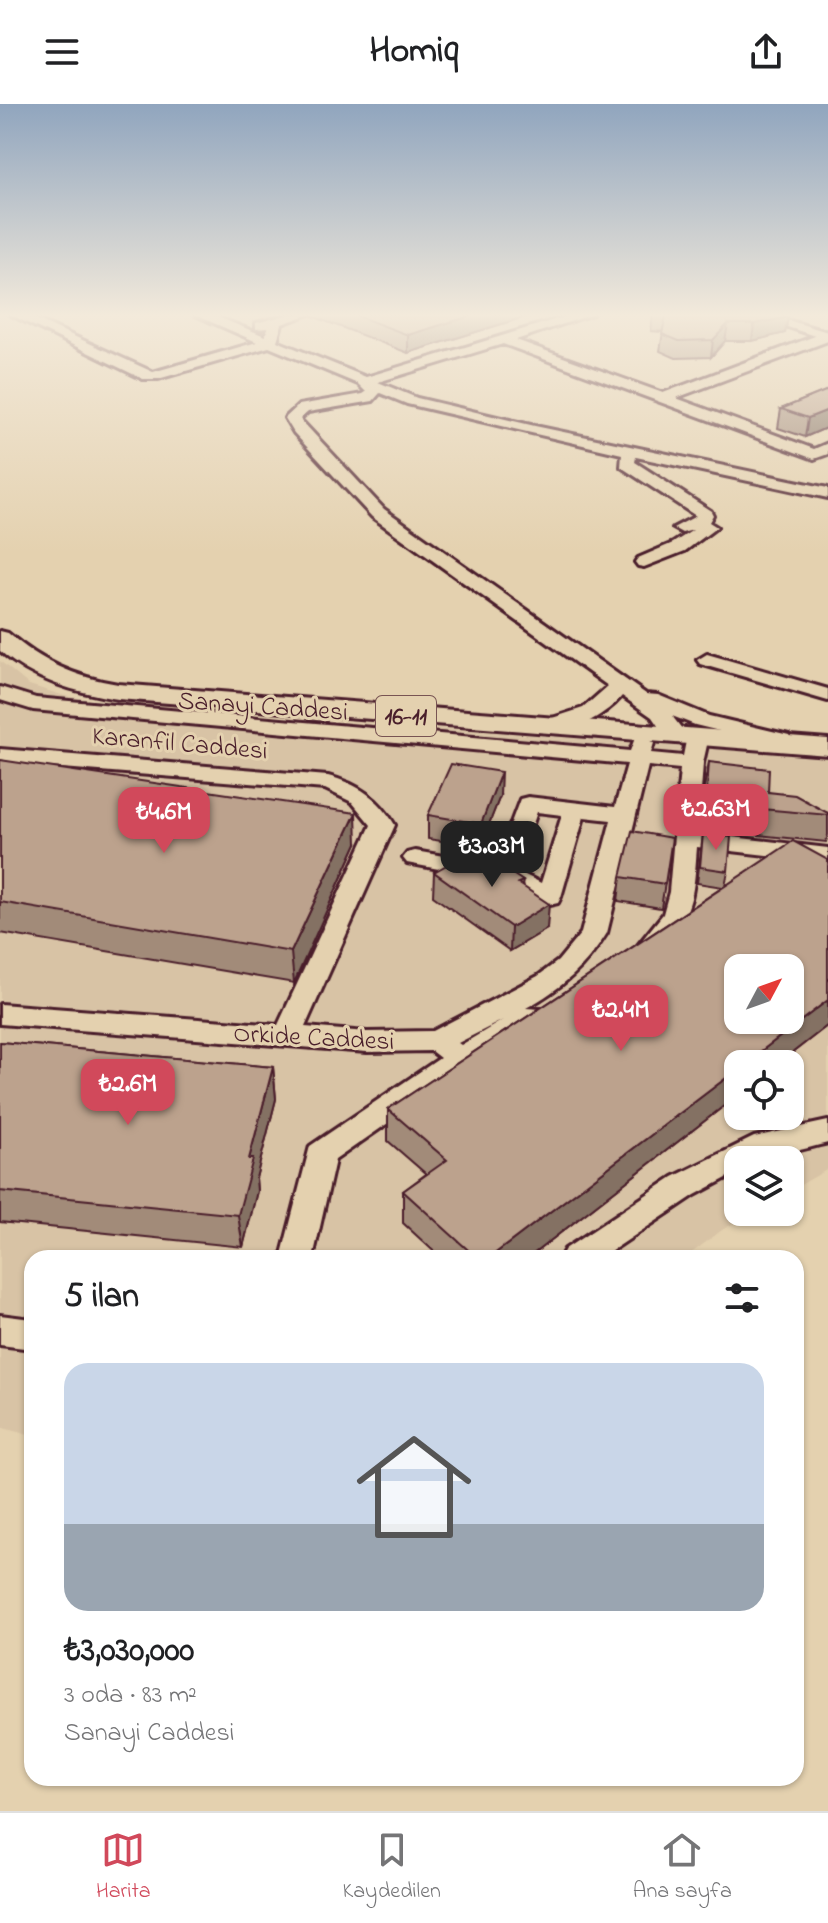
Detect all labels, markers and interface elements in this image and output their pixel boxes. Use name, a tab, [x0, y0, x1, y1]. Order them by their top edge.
text: Homiq	[369, 26, 459, 79]
icon: menu	[40, 30, 84, 74]
icon: share	[744, 30, 788, 74]
street label: Sanayi Caddesi	[177, 683, 349, 733]
road number: 16-11	[376, 696, 436, 736]
street label: Karanfil Caddesi	[90, 718, 269, 772]
pin: ₺2.63M	[651, 784, 781, 852]
pin: ₺4.6M	[108, 787, 220, 855]
text: ₺2.63M	[681, 791, 751, 829]
text: ₺4.6M	[136, 794, 192, 832]
pin: ₺3.03M	[427, 821, 557, 889]
text: ₺3.03M	[459, 828, 525, 866]
north arrow	[724, 954, 804, 1034]
map controls	[724, 954, 804, 1226]
pin: ₺2.4M	[565, 985, 677, 1053]
text: ₺2.4M	[592, 992, 650, 1030]
street label: Orkide Caddesi	[232, 1016, 395, 1062]
button: locate	[724, 1050, 804, 1130]
pin: ₺2.6M	[72, 1059, 184, 1127]
text: ₺2.6M	[99, 1066, 157, 1104]
button: layers	[724, 1146, 804, 1226]
text: 5 ilan	[64, 1273, 139, 1323]
icon: filters	[720, 1276, 764, 1320]
icon: home	[342, 1415, 486, 1559]
text: ₺3,030,000	[64, 1627, 194, 1677]
text: 3 oda · 83 m²	[64, 1677, 197, 1715]
text: Sanayi Caddesi	[64, 1715, 234, 1753]
tab: Harita	[96, 1828, 151, 1908]
tab: Kaydedilen	[343, 1828, 441, 1908]
tab: Ana sayfa	[633, 1828, 732, 1908]

